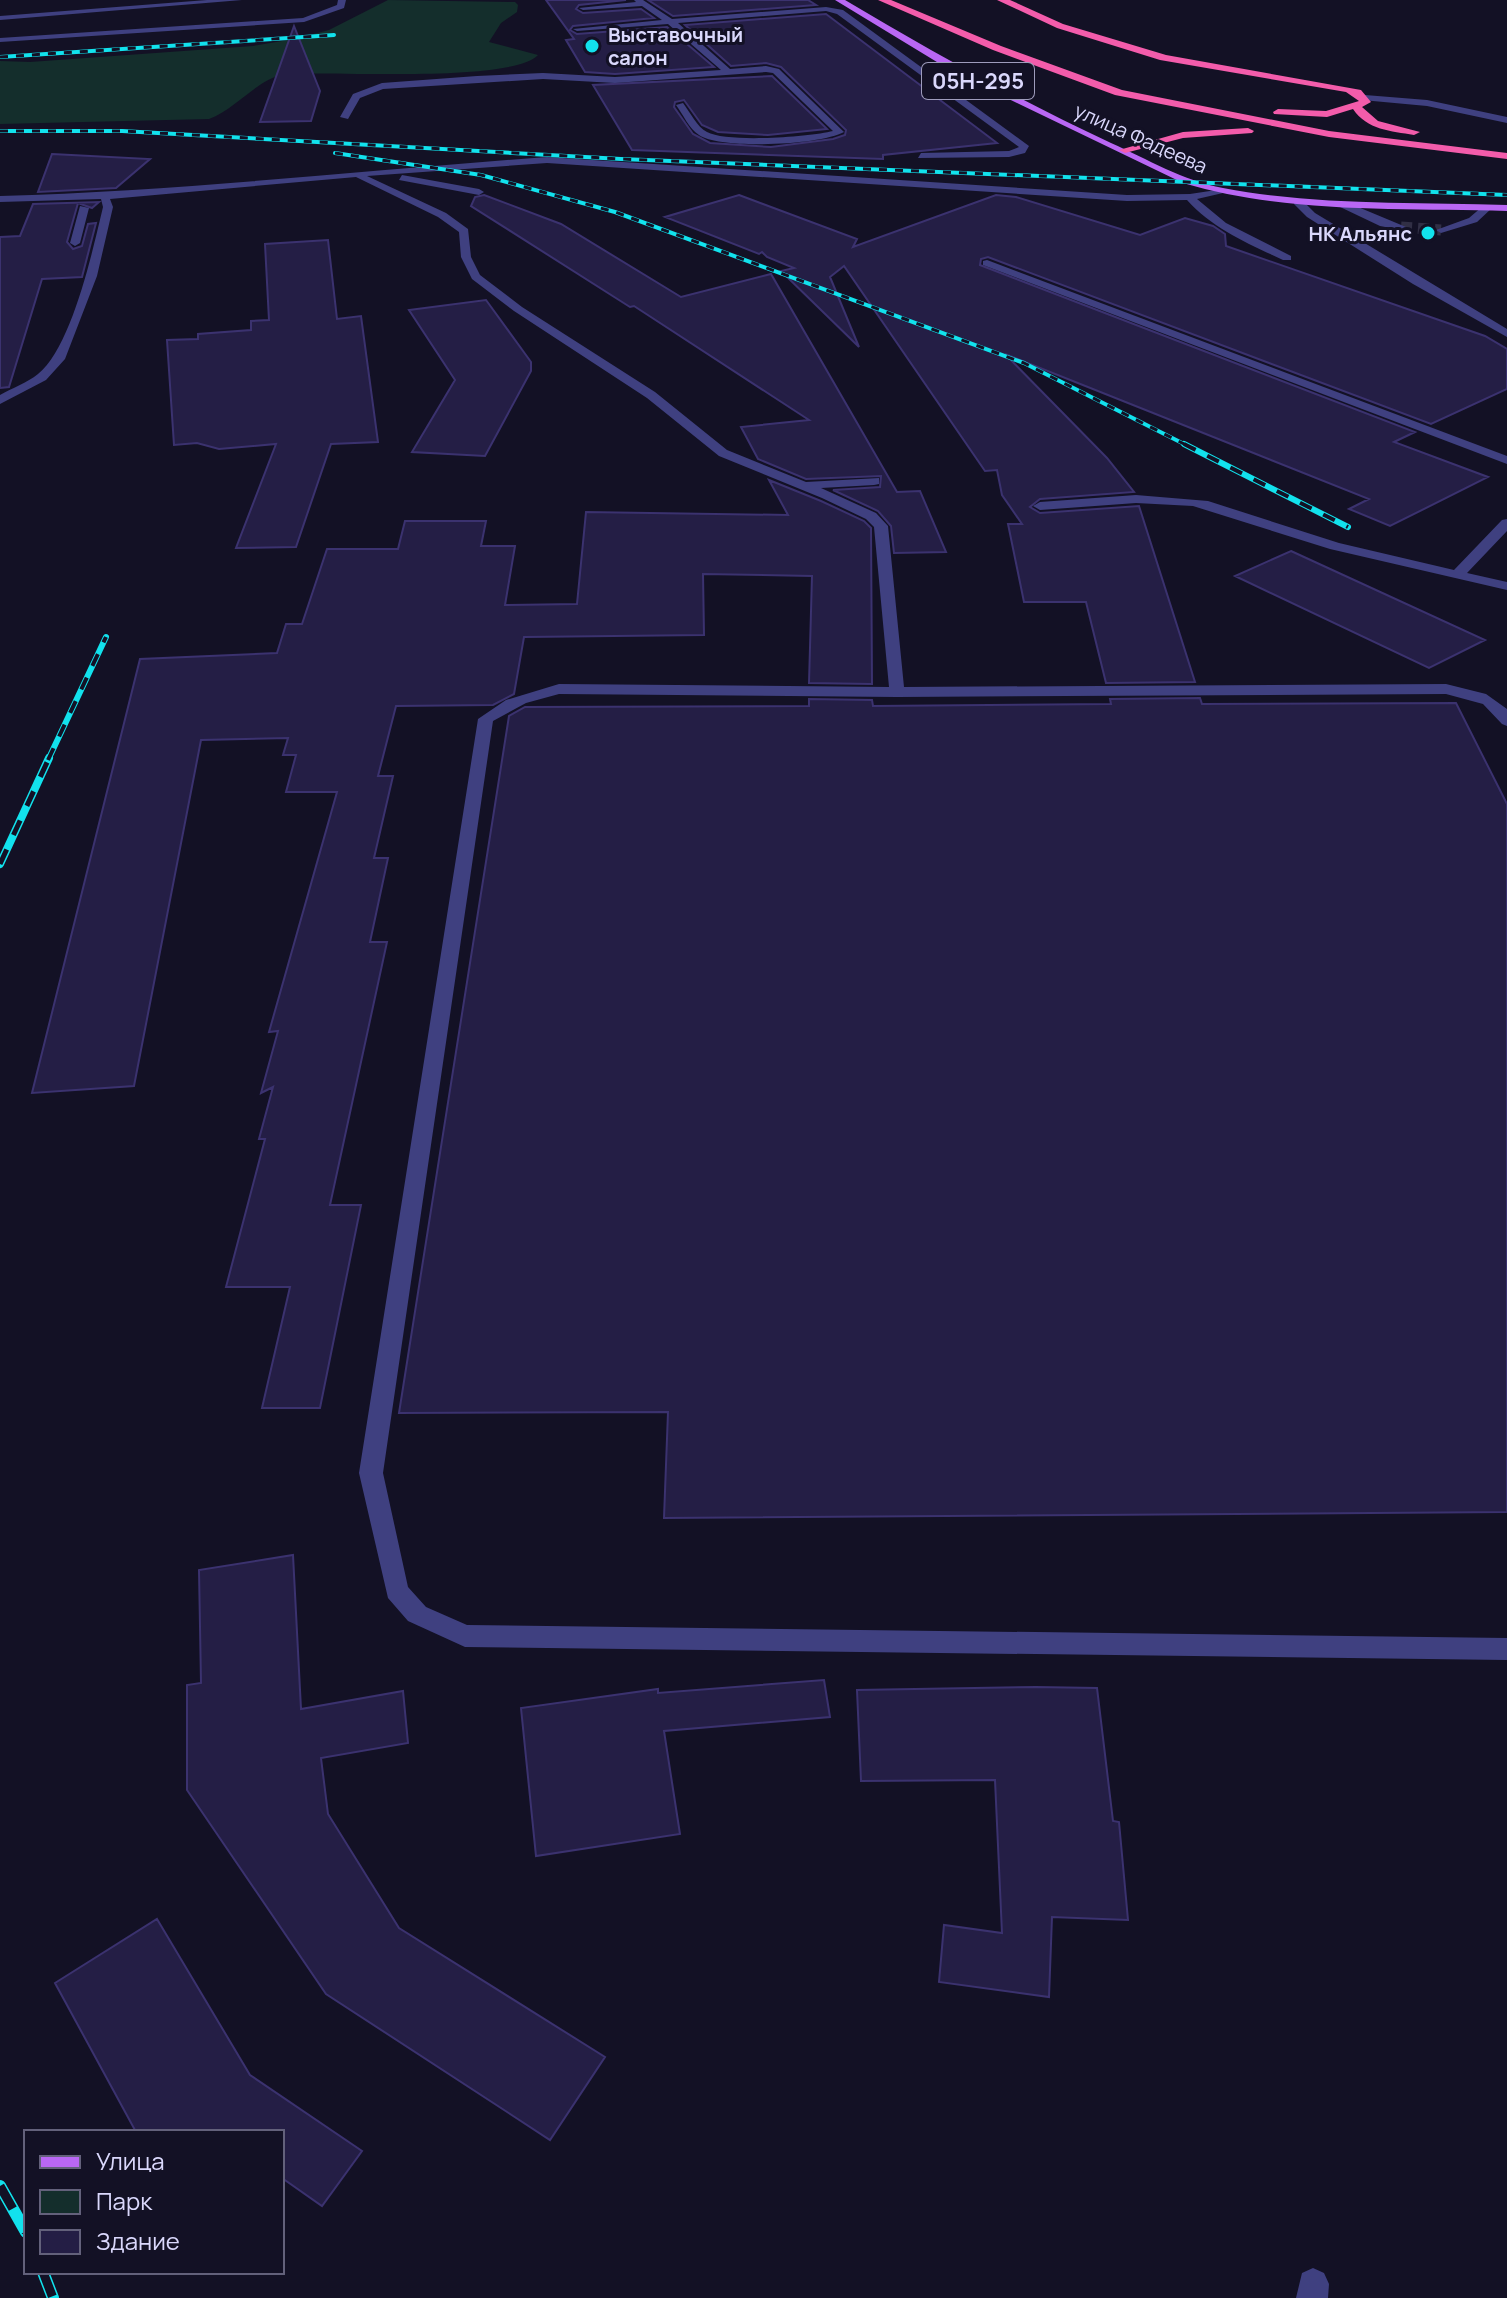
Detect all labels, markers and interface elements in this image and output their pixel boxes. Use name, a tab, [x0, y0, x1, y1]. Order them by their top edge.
place label: Выставочный салон	[608, 21, 743, 71]
marker: Выставочный салон	[583, 37, 601, 55]
road number: 05Н-295	[922, 63, 1034, 99]
street label: улица Фадеева	[1070, 97, 1212, 179]
place label: НК Альянс	[1309, 220, 1412, 247]
marker: НК Альянс	[1419, 224, 1437, 242]
legend	[24, 2130, 284, 2274]
text: Улица	[96, 2144, 165, 2177]
text: Парк	[96, 2184, 153, 2217]
text: Здание	[96, 2224, 180, 2257]

